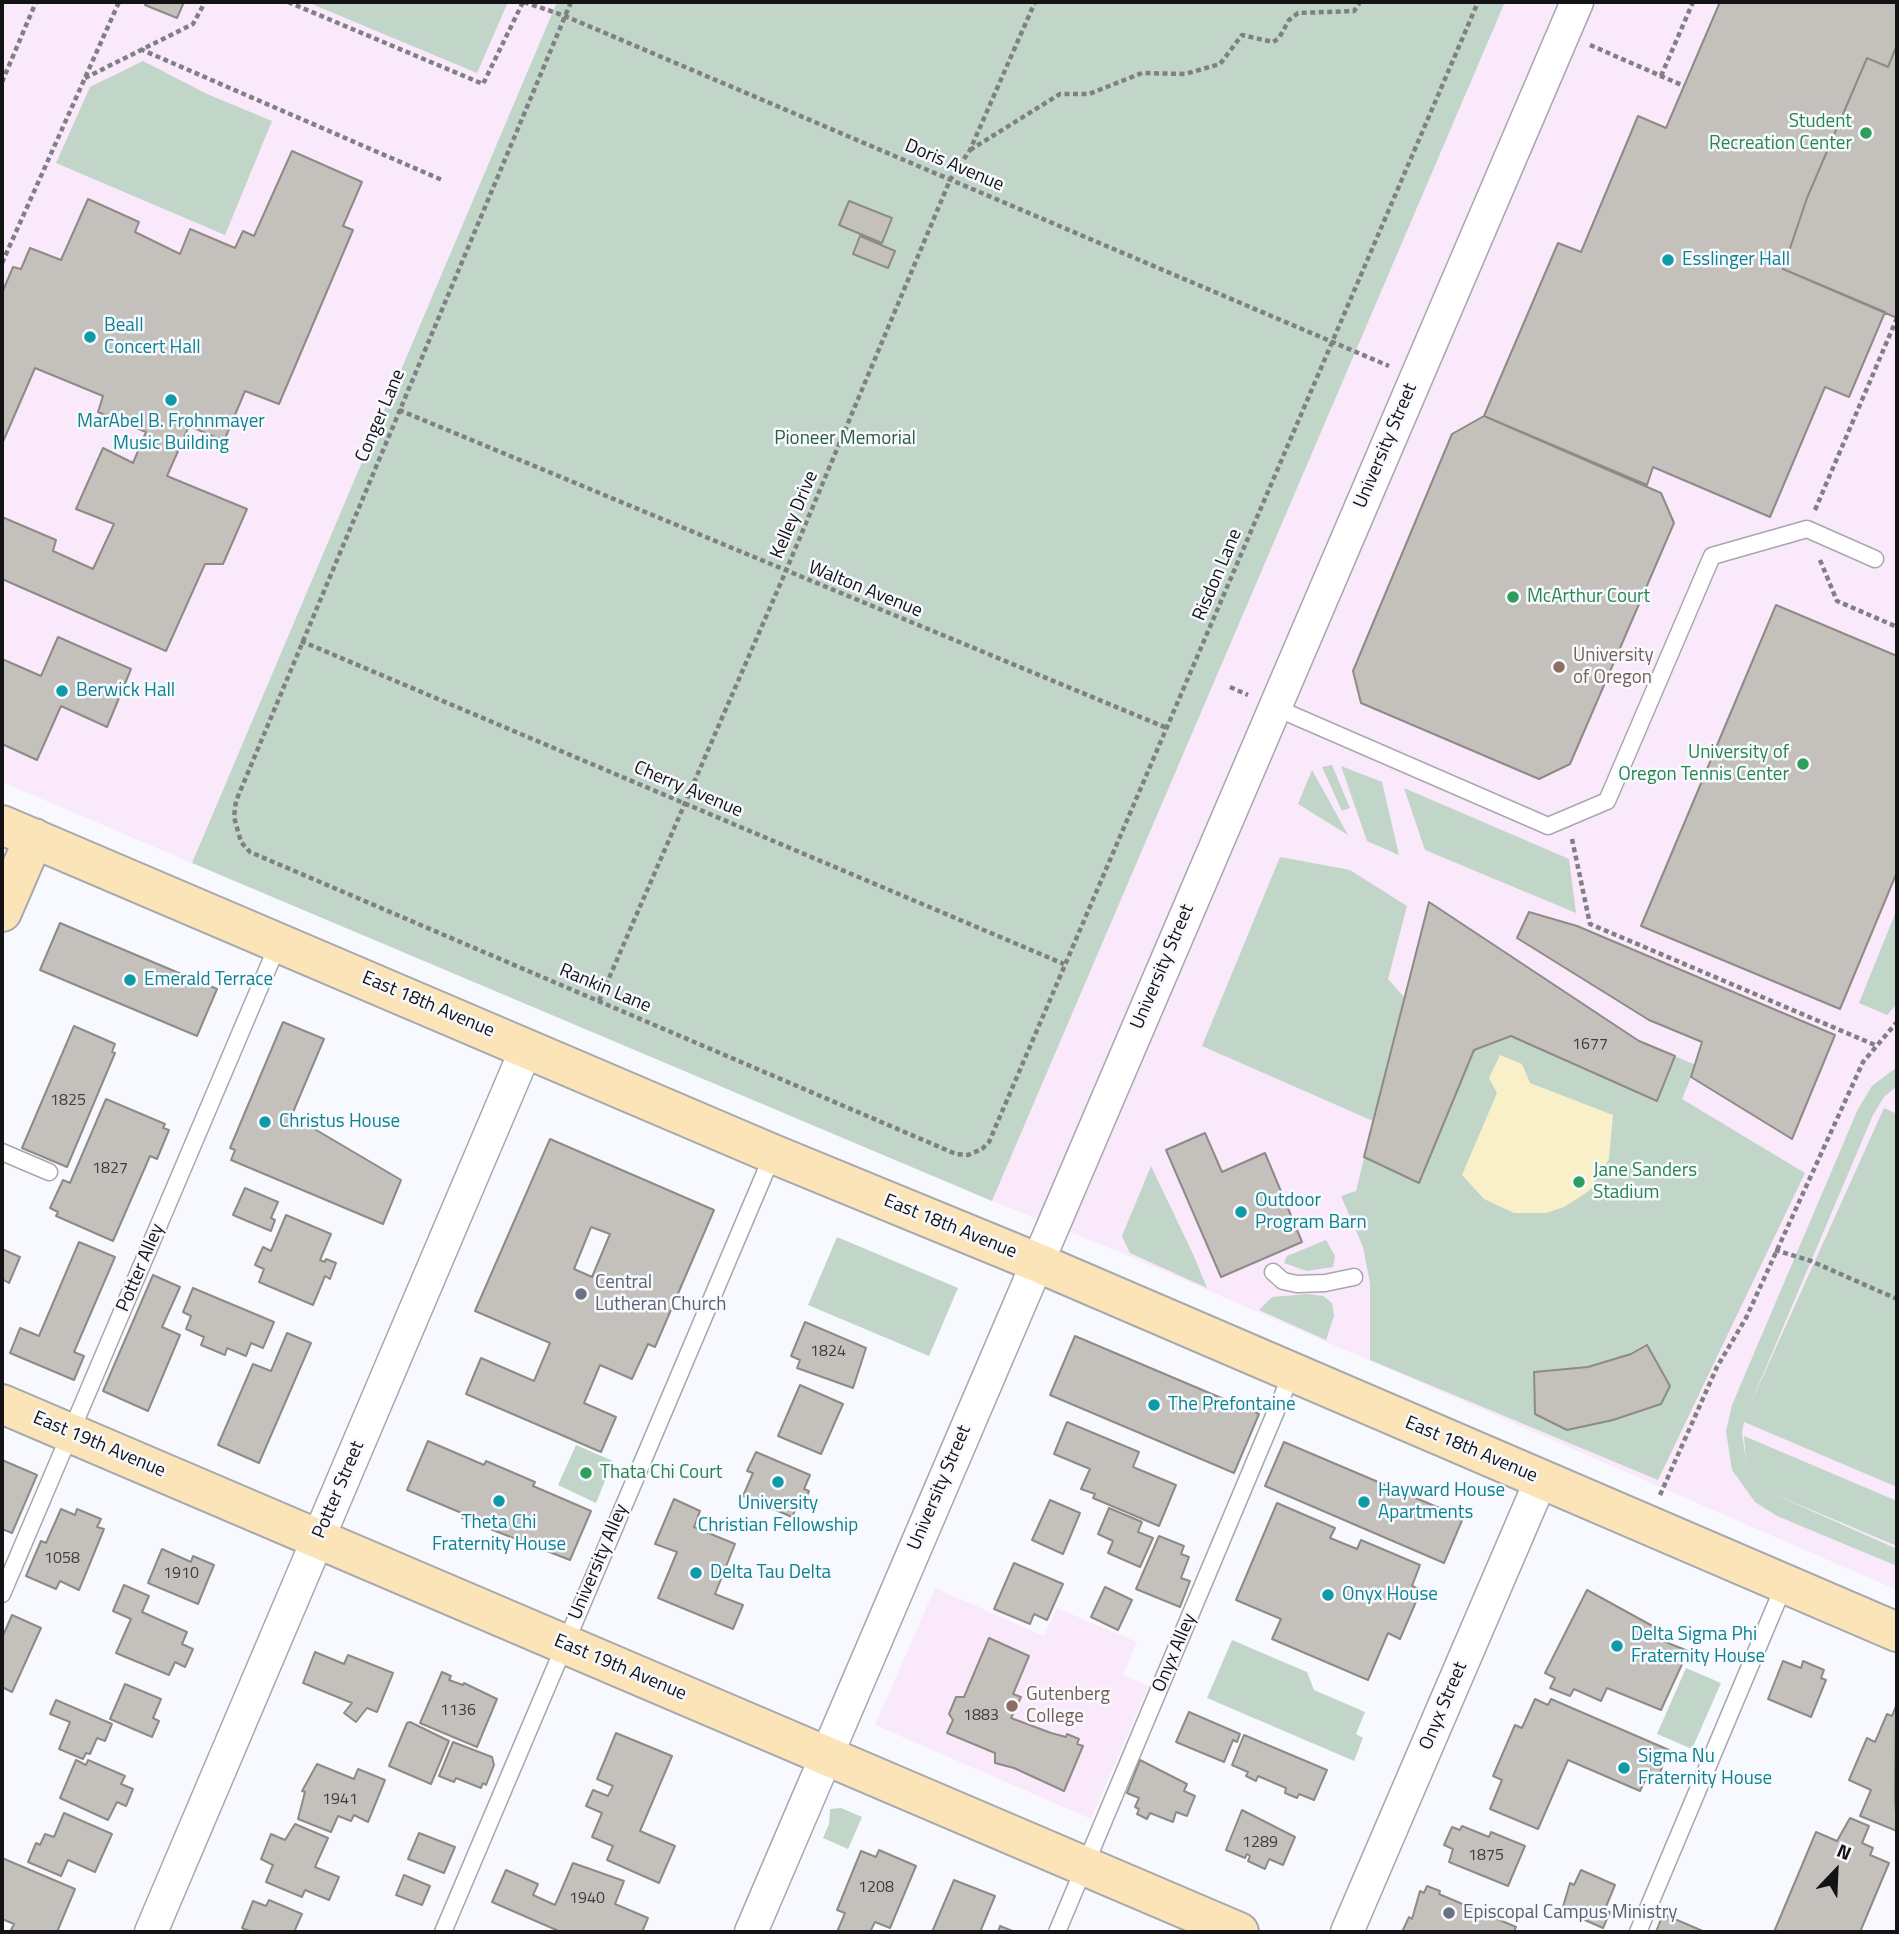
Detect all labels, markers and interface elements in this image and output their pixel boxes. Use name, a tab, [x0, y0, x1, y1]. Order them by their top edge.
place label: Student Recreation Center	[1709, 111, 1852, 155]
marker: Student Recreation Center	[1858, 125, 1874, 141]
street label: Doris Avenue	[901, 135, 1007, 197]
place label: Esslinger Hall	[1682, 249, 1790, 271]
marker: Esslinger Hall	[1660, 252, 1676, 268]
place label: Beall Concert Hall	[104, 315, 201, 359]
marker: Beall Concert Hall	[82, 329, 98, 345]
street label: Conger Lane	[351, 366, 411, 466]
street label: University Street	[1349, 380, 1423, 512]
marker: MarAbel B. Frohnmayer Music Building	[163, 392, 179, 408]
place label: MarAbel B. Frohnmayer Music Building	[77, 411, 265, 455]
park label: Pioneer Memorial	[774, 428, 916, 450]
street label: Kelley Drive	[766, 468, 824, 562]
street label: Risdon Lane	[1188, 526, 1248, 624]
street label: Walton Avenue	[805, 557, 925, 623]
place label: McArthur Court	[1527, 586, 1650, 608]
marker: McArthur Court	[1505, 589, 1521, 605]
place label: University of Oregon	[1573, 645, 1654, 689]
marker: University of Oregon	[1551, 659, 1567, 675]
place label: Berwick Hall	[76, 680, 175, 702]
marker: Berwick Hall	[54, 683, 70, 699]
place label: University of Oregon Tennis Center	[1618, 742, 1789, 786]
marker: University of Oregon Tennis Center	[1795, 756, 1811, 772]
street label: Cherry Avenue	[630, 757, 746, 823]
street label: University Street	[1126, 901, 1200, 1033]
street label: Rankin Lane	[556, 959, 654, 1019]
street label: East 18th Avenue	[358, 967, 498, 1043]
place label: Emerald Terrace	[144, 969, 273, 991]
marker: Emerald Terrace	[122, 972, 138, 988]
house number: 1677	[1572, 1035, 1608, 1055]
house number: 1825	[50, 1091, 86, 1111]
place label: Christus House	[279, 1111, 400, 1133]
marker: Christus House	[257, 1114, 273, 1130]
house number: 1827	[92, 1159, 128, 1179]
place label: Jane Sanders Stadium	[1593, 1160, 1697, 1204]
marker: Jane Sanders Stadium	[1571, 1174, 1587, 1190]
street label: East 18th Avenue	[880, 1190, 1020, 1264]
place label: Outdoor Program Barn	[1255, 1190, 1367, 1234]
marker: Outdoor Program Barn	[1233, 1204, 1249, 1220]
street label: Potter Alley	[112, 1220, 170, 1316]
place label: Central Lutheran Church	[595, 1272, 727, 1316]
marker: Central Lutheran Church	[573, 1286, 589, 1302]
house number: 1824	[810, 1342, 846, 1362]
place label: The Prefontaine	[1168, 1394, 1296, 1416]
marker: The Prefontaine	[1146, 1397, 1162, 1413]
street label: East 19th Avenue	[29, 1407, 169, 1483]
street label: East 18th Avenue	[1401, 1412, 1541, 1488]
street label: University Street	[903, 1422, 977, 1554]
street label: Potter Street	[308, 1438, 370, 1542]
place label: Thata Chi Court	[600, 1462, 722, 1484]
marker: Thata Chi Court	[578, 1465, 594, 1481]
marker: University Christian Fellowship	[770, 1474, 786, 1490]
place label: Hayward House Apartments	[1378, 1480, 1505, 1524]
marker: Theta Chi Fraternity House	[491, 1493, 507, 1509]
place label: University Christian Fellowship	[698, 1493, 858, 1537]
marker: Hayward House Apartments	[1356, 1494, 1372, 1510]
street label: University Alley	[564, 1501, 634, 1623]
place label: Theta Chi Fraternity House	[432, 1512, 566, 1556]
house number: 1058	[44, 1549, 80, 1569]
place label: Delta Tau Delta	[710, 1562, 831, 1584]
house number: 1910	[163, 1564, 199, 1584]
marker: Delta Tau Delta	[688, 1565, 704, 1581]
place label: Onyx House	[1342, 1584, 1438, 1606]
marker: Onyx House	[1320, 1587, 1336, 1603]
street label: Onyx Alley	[1148, 1610, 1202, 1696]
place label: Delta Sigma Phi Fraternity House	[1631, 1624, 1765, 1668]
street label: East 19th Avenue	[550, 1630, 690, 1706]
marker: Delta Sigma Phi Fraternity House	[1609, 1638, 1625, 1654]
street label: Onyx Street	[1415, 1658, 1473, 1754]
place label: Gutenberg College	[1026, 1684, 1110, 1728]
marker: Gutenberg College	[1004, 1698, 1020, 1714]
house number: 1136	[440, 1701, 476, 1721]
house number: 1883	[963, 1706, 999, 1726]
place label: Sigma Nu Fraternity House	[1638, 1746, 1772, 1790]
marker: Sigma Nu Fraternity House	[1616, 1760, 1632, 1776]
house number: 1941	[322, 1790, 358, 1810]
house number: 1289	[1242, 1833, 1278, 1853]
text: N	[1833, 1835, 1856, 1867]
north arrow	[1801, 1836, 1871, 1906]
house number: 1875	[1468, 1846, 1504, 1866]
house number: 1208	[858, 1878, 894, 1898]
house number: 1940	[569, 1889, 605, 1909]
place label: Episcopal Campus Ministry	[1463, 1902, 1677, 1924]
marker: Episcopal Campus Ministry	[1441, 1905, 1457, 1921]

